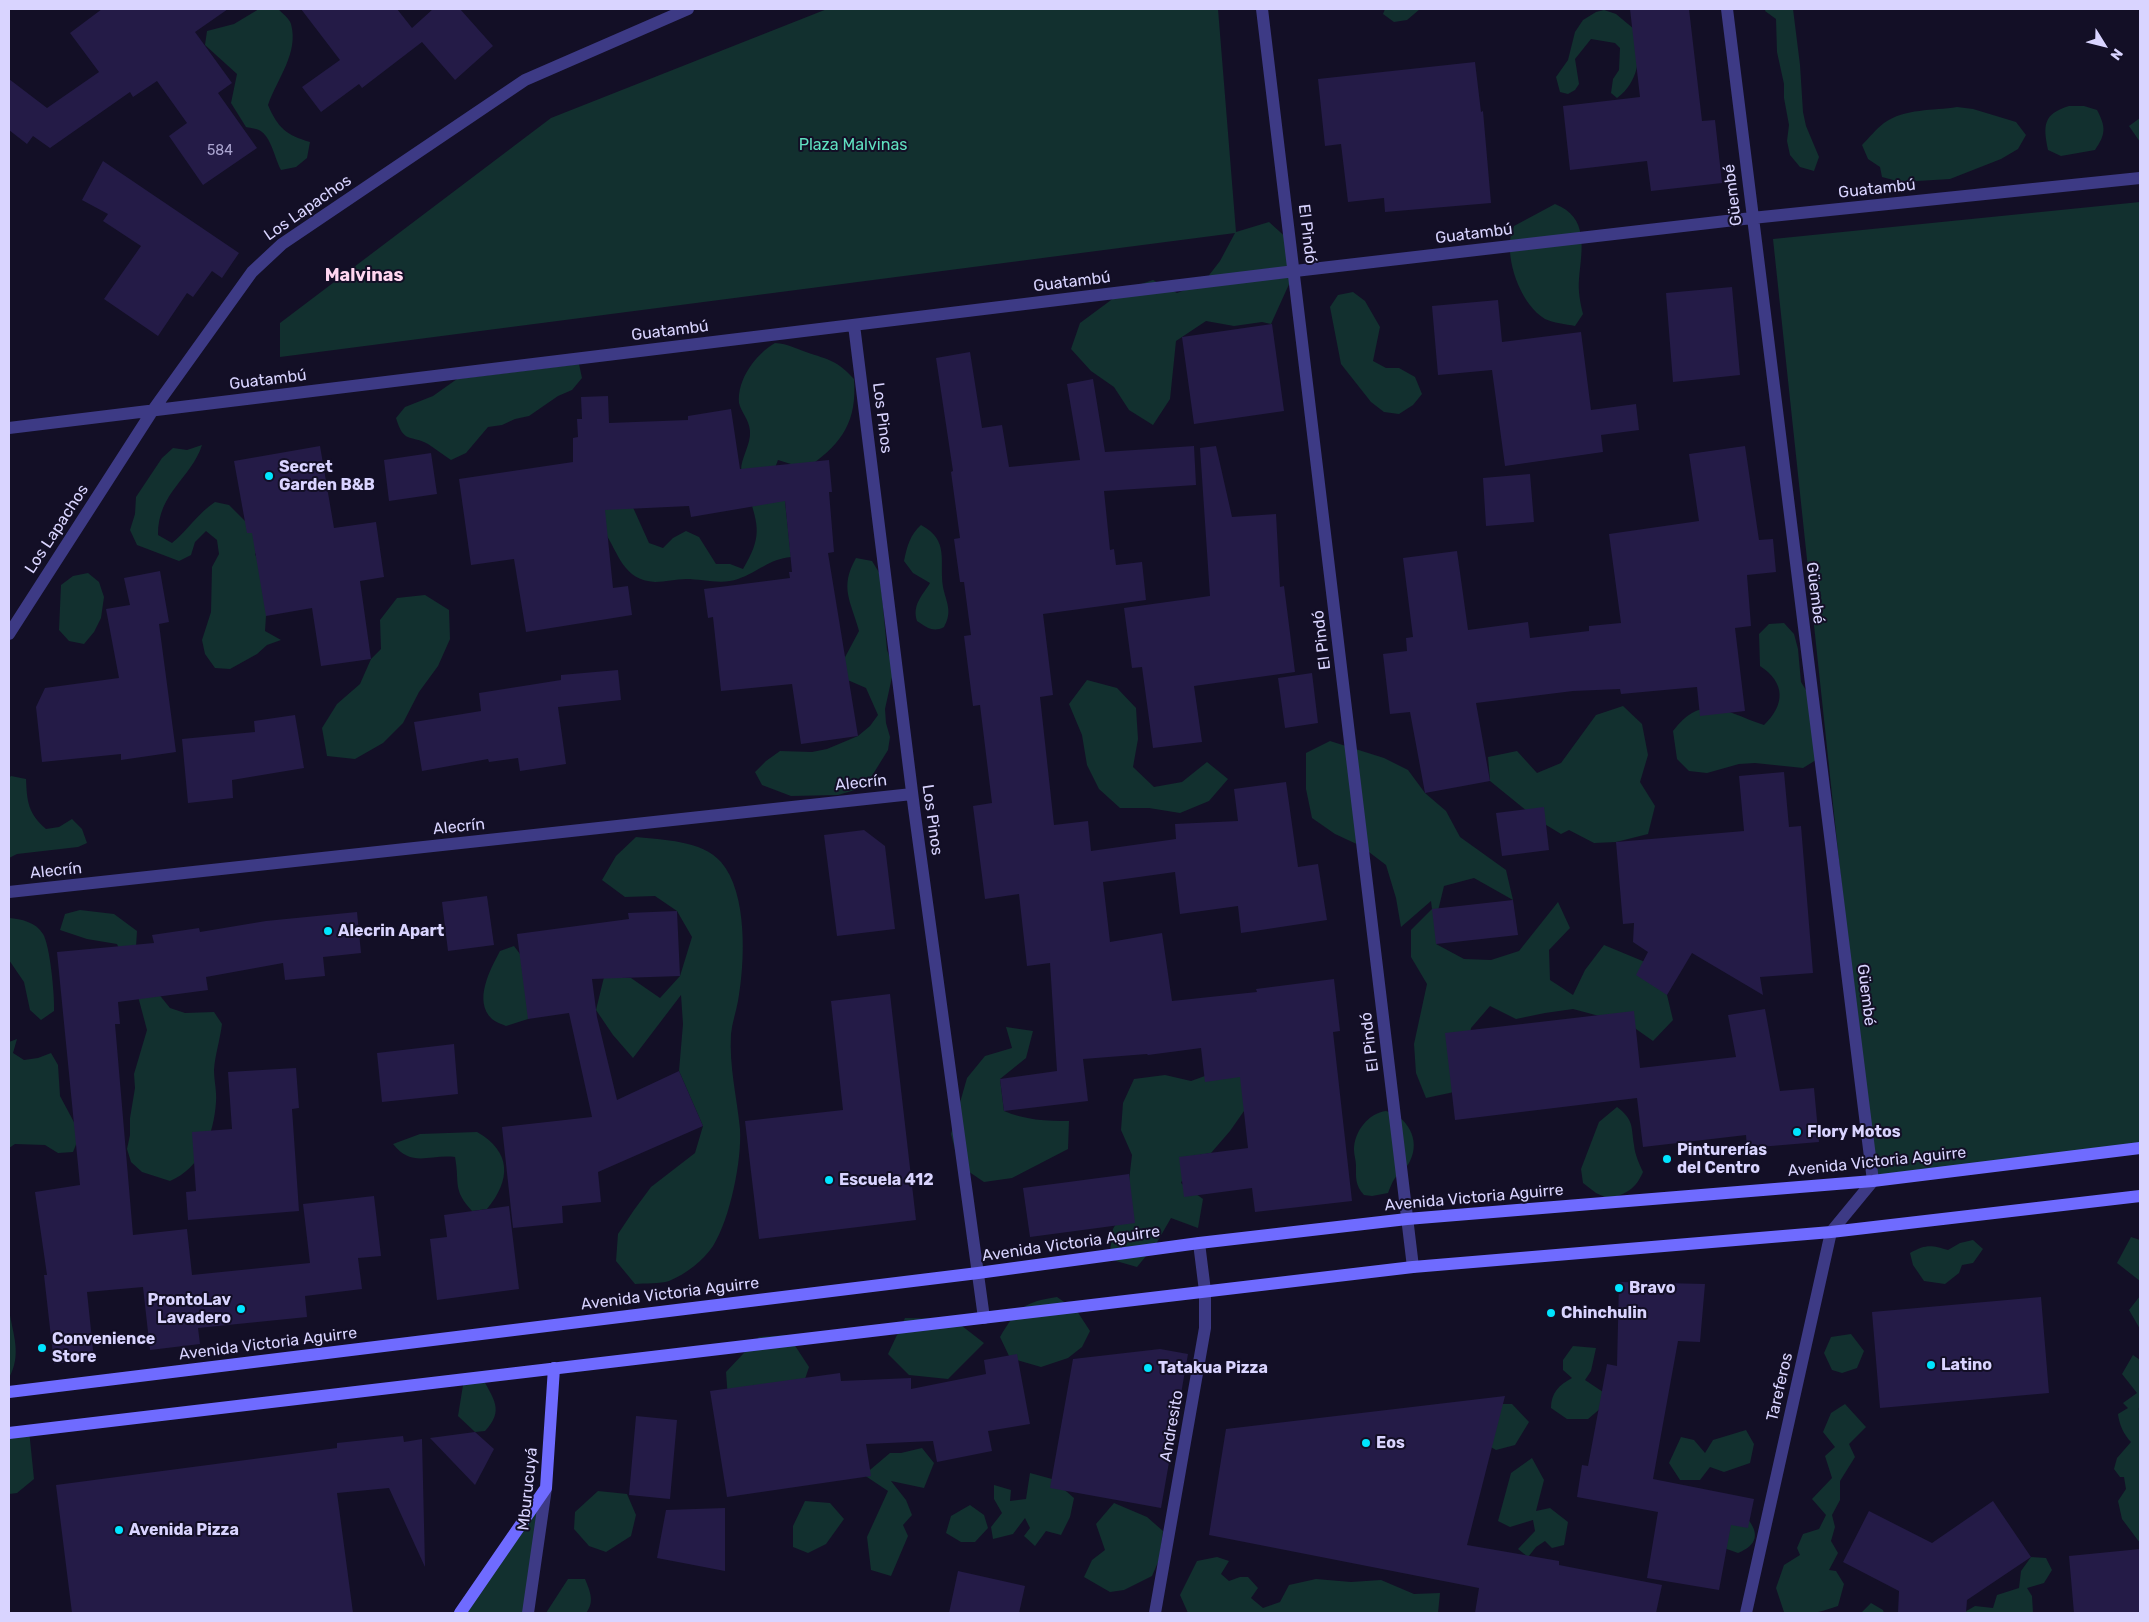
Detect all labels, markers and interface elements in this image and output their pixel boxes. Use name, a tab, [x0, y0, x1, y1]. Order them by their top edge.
north arrow	[2079, 20, 2129, 70]
text: N	[2107, 45, 2126, 63]
park label: Plaza Malvinas	[799, 135, 907, 155]
house number: 584	[207, 143, 233, 159]
street label: Güembé	[1720, 163, 1746, 227]
street label: Los Lapachos	[261, 171, 355, 245]
street label: Guatambú	[1837, 175, 1917, 203]
street label: El Pindó	[1294, 203, 1320, 265]
street label: Guatambú	[1434, 220, 1514, 248]
district label: Malvinas	[325, 265, 403, 287]
street label: Guatambú	[1032, 268, 1112, 296]
street label: Guatambú	[630, 317, 710, 345]
street label: Guatambú	[228, 366, 308, 394]
street label: Los Pinos	[868, 381, 896, 455]
place label: Secret Garden B&B	[279, 457, 375, 495]
marker: Secret Garden B&B	[263, 470, 275, 482]
street label: Los Lapachos	[21, 481, 93, 577]
street label: Güembé	[1802, 561, 1828, 625]
street label: El Pindó	[1309, 609, 1335, 671]
street label: Alecrín	[834, 771, 888, 795]
street label: Los Pinos	[918, 783, 946, 857]
street label: Alecrín	[432, 815, 486, 839]
street label: Alecrín	[29, 859, 83, 883]
place label: Alecrin Apart	[338, 921, 444, 941]
marker: Alecrin Apart	[322, 925, 334, 937]
street label: Güembé	[1853, 963, 1879, 1027]
street label: El Pindó	[1357, 1011, 1383, 1073]
place label: Flory Motos	[1807, 1122, 1901, 1142]
marker: Flory Motos	[1791, 1126, 1803, 1138]
place label: Pinturerías del Centro	[1677, 1140, 1767, 1178]
street label: Avenida Victoria Aguirre	[1787, 1143, 1967, 1181]
marker: Pinturerías del Centro	[1661, 1153, 1673, 1165]
place label: Escuela 412	[839, 1170, 934, 1190]
marker: Escuela 412	[823, 1174, 835, 1186]
street label: Avenida Victoria Aguirre	[1384, 1181, 1564, 1215]
street label: Avenida Victoria Aguirre	[981, 1222, 1161, 1266]
street label: Avenida Victoria Aguirre	[580, 1274, 760, 1314]
place label: Bravo	[1629, 1278, 1676, 1298]
marker: Bravo	[1613, 1282, 1625, 1294]
place label: ProntoLav Lavadero	[147, 1290, 231, 1328]
marker: ProntoLav Lavadero	[235, 1303, 247, 1315]
place label: Chinchulin	[1561, 1303, 1647, 1323]
marker: Chinchulin	[1545, 1307, 1557, 1319]
street label: Avenida Victoria Aguirre	[178, 1324, 358, 1364]
place label: Convenience Store	[52, 1329, 155, 1367]
marker: Convenience Store	[36, 1342, 48, 1354]
street label: Tareferos	[1763, 1351, 1797, 1423]
place label: Latino	[1941, 1355, 1992, 1375]
place label: Tatakua Pizza	[1158, 1358, 1268, 1378]
marker: Latino	[1925, 1359, 1937, 1371]
marker: Tatakua Pizza	[1142, 1362, 1154, 1374]
street label: Andresito	[1156, 1389, 1188, 1463]
place label: Eos	[1376, 1433, 1405, 1453]
marker: Eos	[1360, 1437, 1372, 1449]
street label: Mburucuyá	[514, 1447, 542, 1531]
place label: Avenida Pizza	[129, 1520, 239, 1540]
marker: Avenida Pizza	[113, 1524, 125, 1536]

